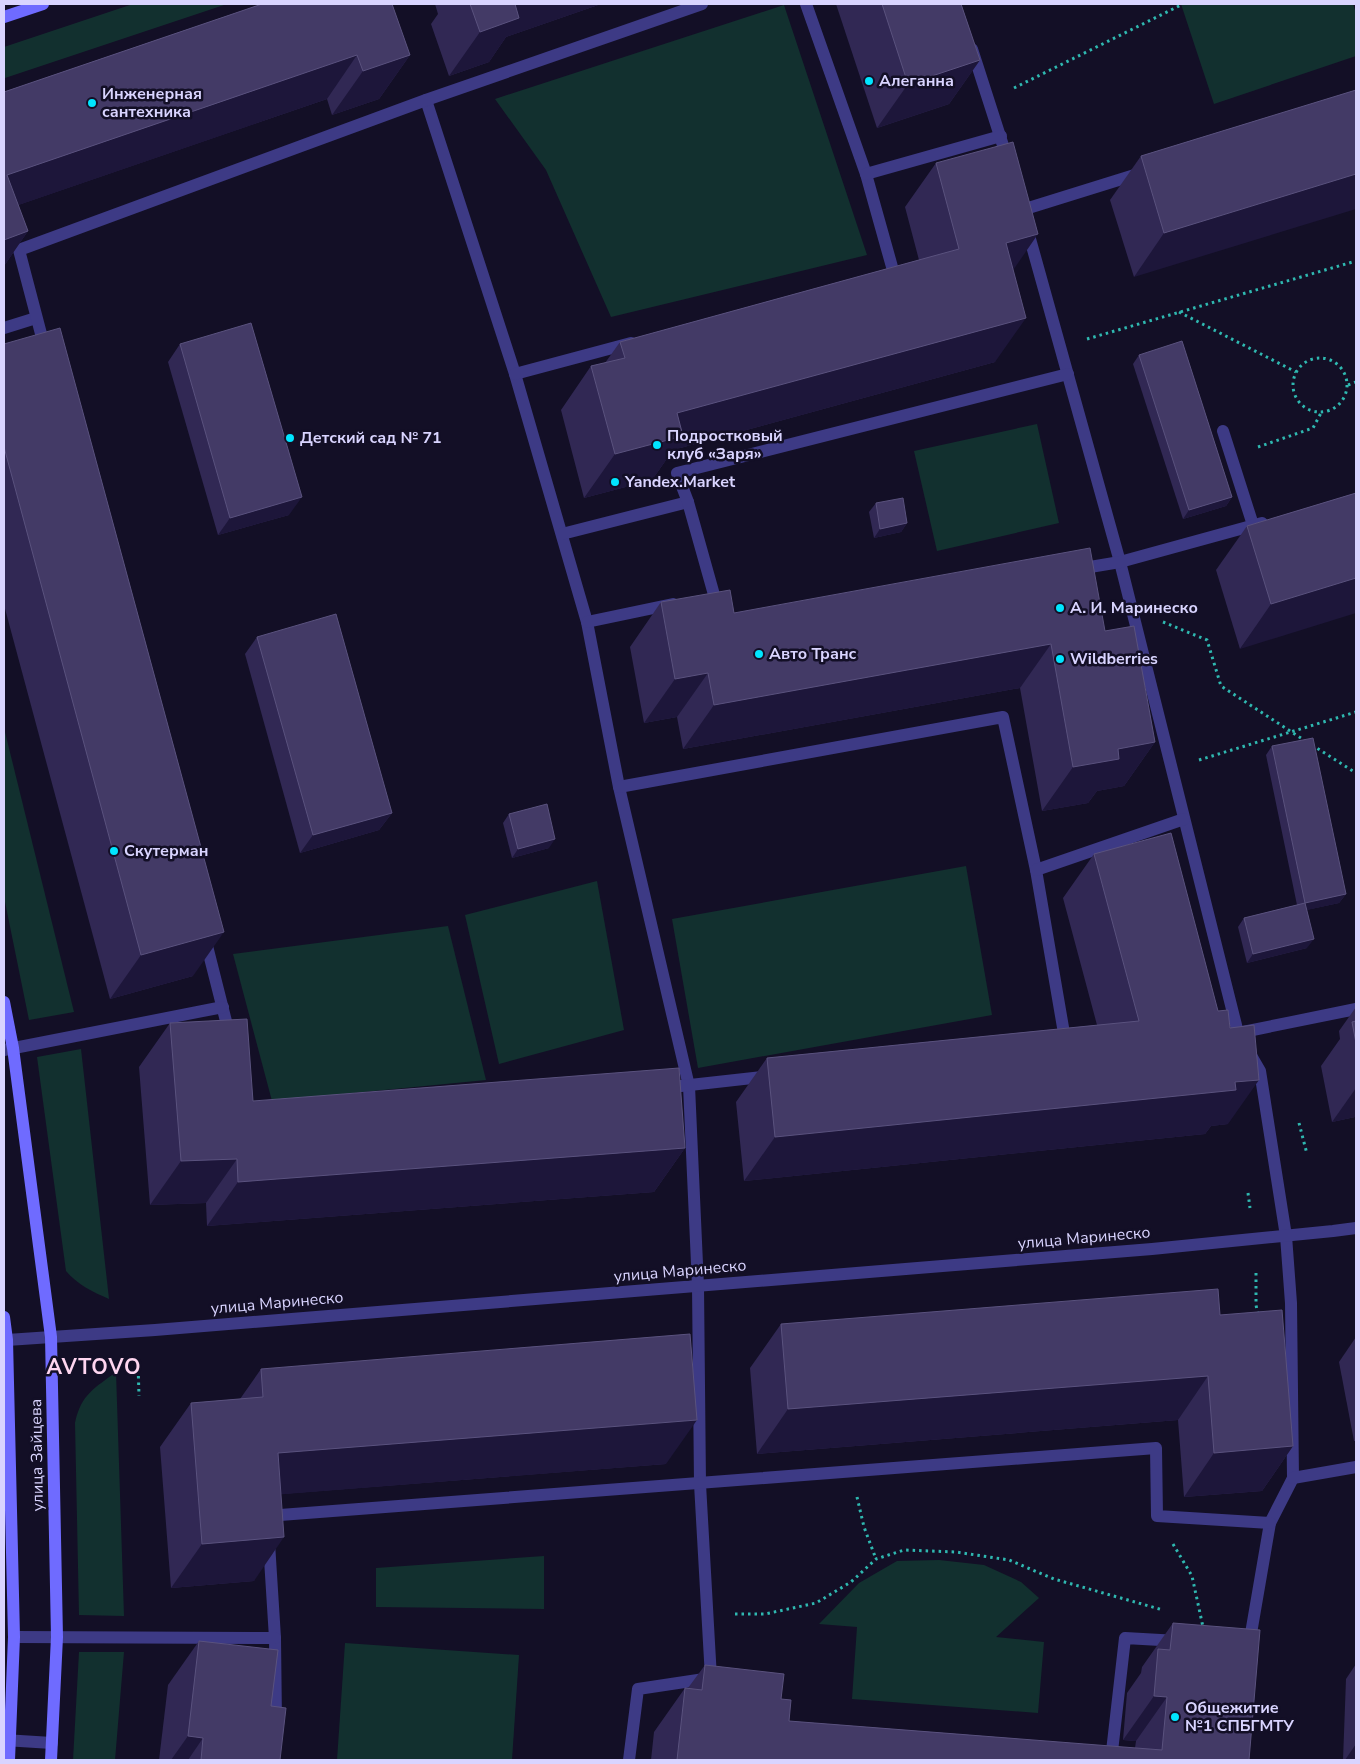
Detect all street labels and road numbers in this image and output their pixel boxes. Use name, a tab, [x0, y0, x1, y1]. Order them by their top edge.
street label: улица Маринеско	[1017, 1221, 1151, 1255]
street label: улица Маринеско	[613, 1254, 747, 1288]
street label: улица Маринеско	[210, 1286, 344, 1320]
street label: улица Зайцева	[25, 1399, 49, 1511]

